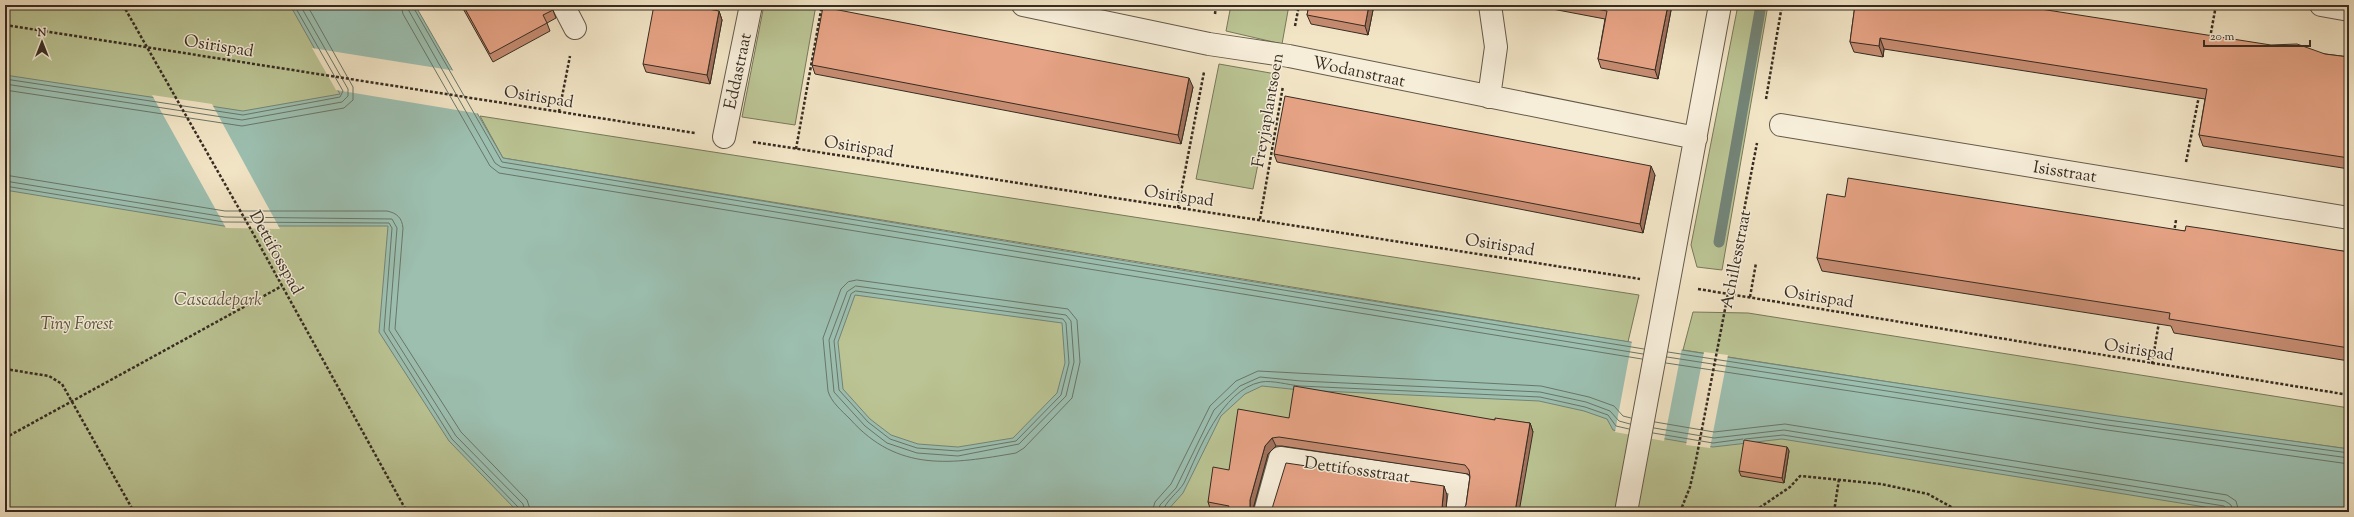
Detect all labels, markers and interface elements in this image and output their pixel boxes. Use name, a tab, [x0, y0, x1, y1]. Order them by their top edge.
north arrow	[22, 22, 62, 62]
scale bar	[2204, 22, 2310, 48]
text: N	[37, 25, 47, 41]
text: 20 m	[2210, 28, 2235, 46]
street label: Osirispad	[182, 30, 256, 64]
street label: Eddastraat	[719, 31, 759, 112]
street label: Freyjaplantsoen	[1247, 51, 1291, 169]
street label: Wodanstraat	[1310, 51, 1407, 95]
street label: Osirispad	[502, 81, 576, 115]
street label: Osirispad	[822, 131, 896, 165]
street label: Isisstraat	[2031, 156, 2098, 190]
street label: Osirispad	[1142, 180, 1216, 214]
street label: Dettifosspad	[242, 207, 308, 300]
street label: Achillesstraat	[1716, 208, 1758, 310]
street label: Osirispad	[1463, 229, 1537, 263]
street label: Osirispad	[1782, 281, 1856, 315]
park label: Cascadepark	[174, 289, 262, 313]
park label: Tiny Forest	[40, 313, 114, 337]
street label: Osirispad	[2102, 334, 2176, 368]
street label: Dettifossstraat	[1302, 452, 1411, 490]

